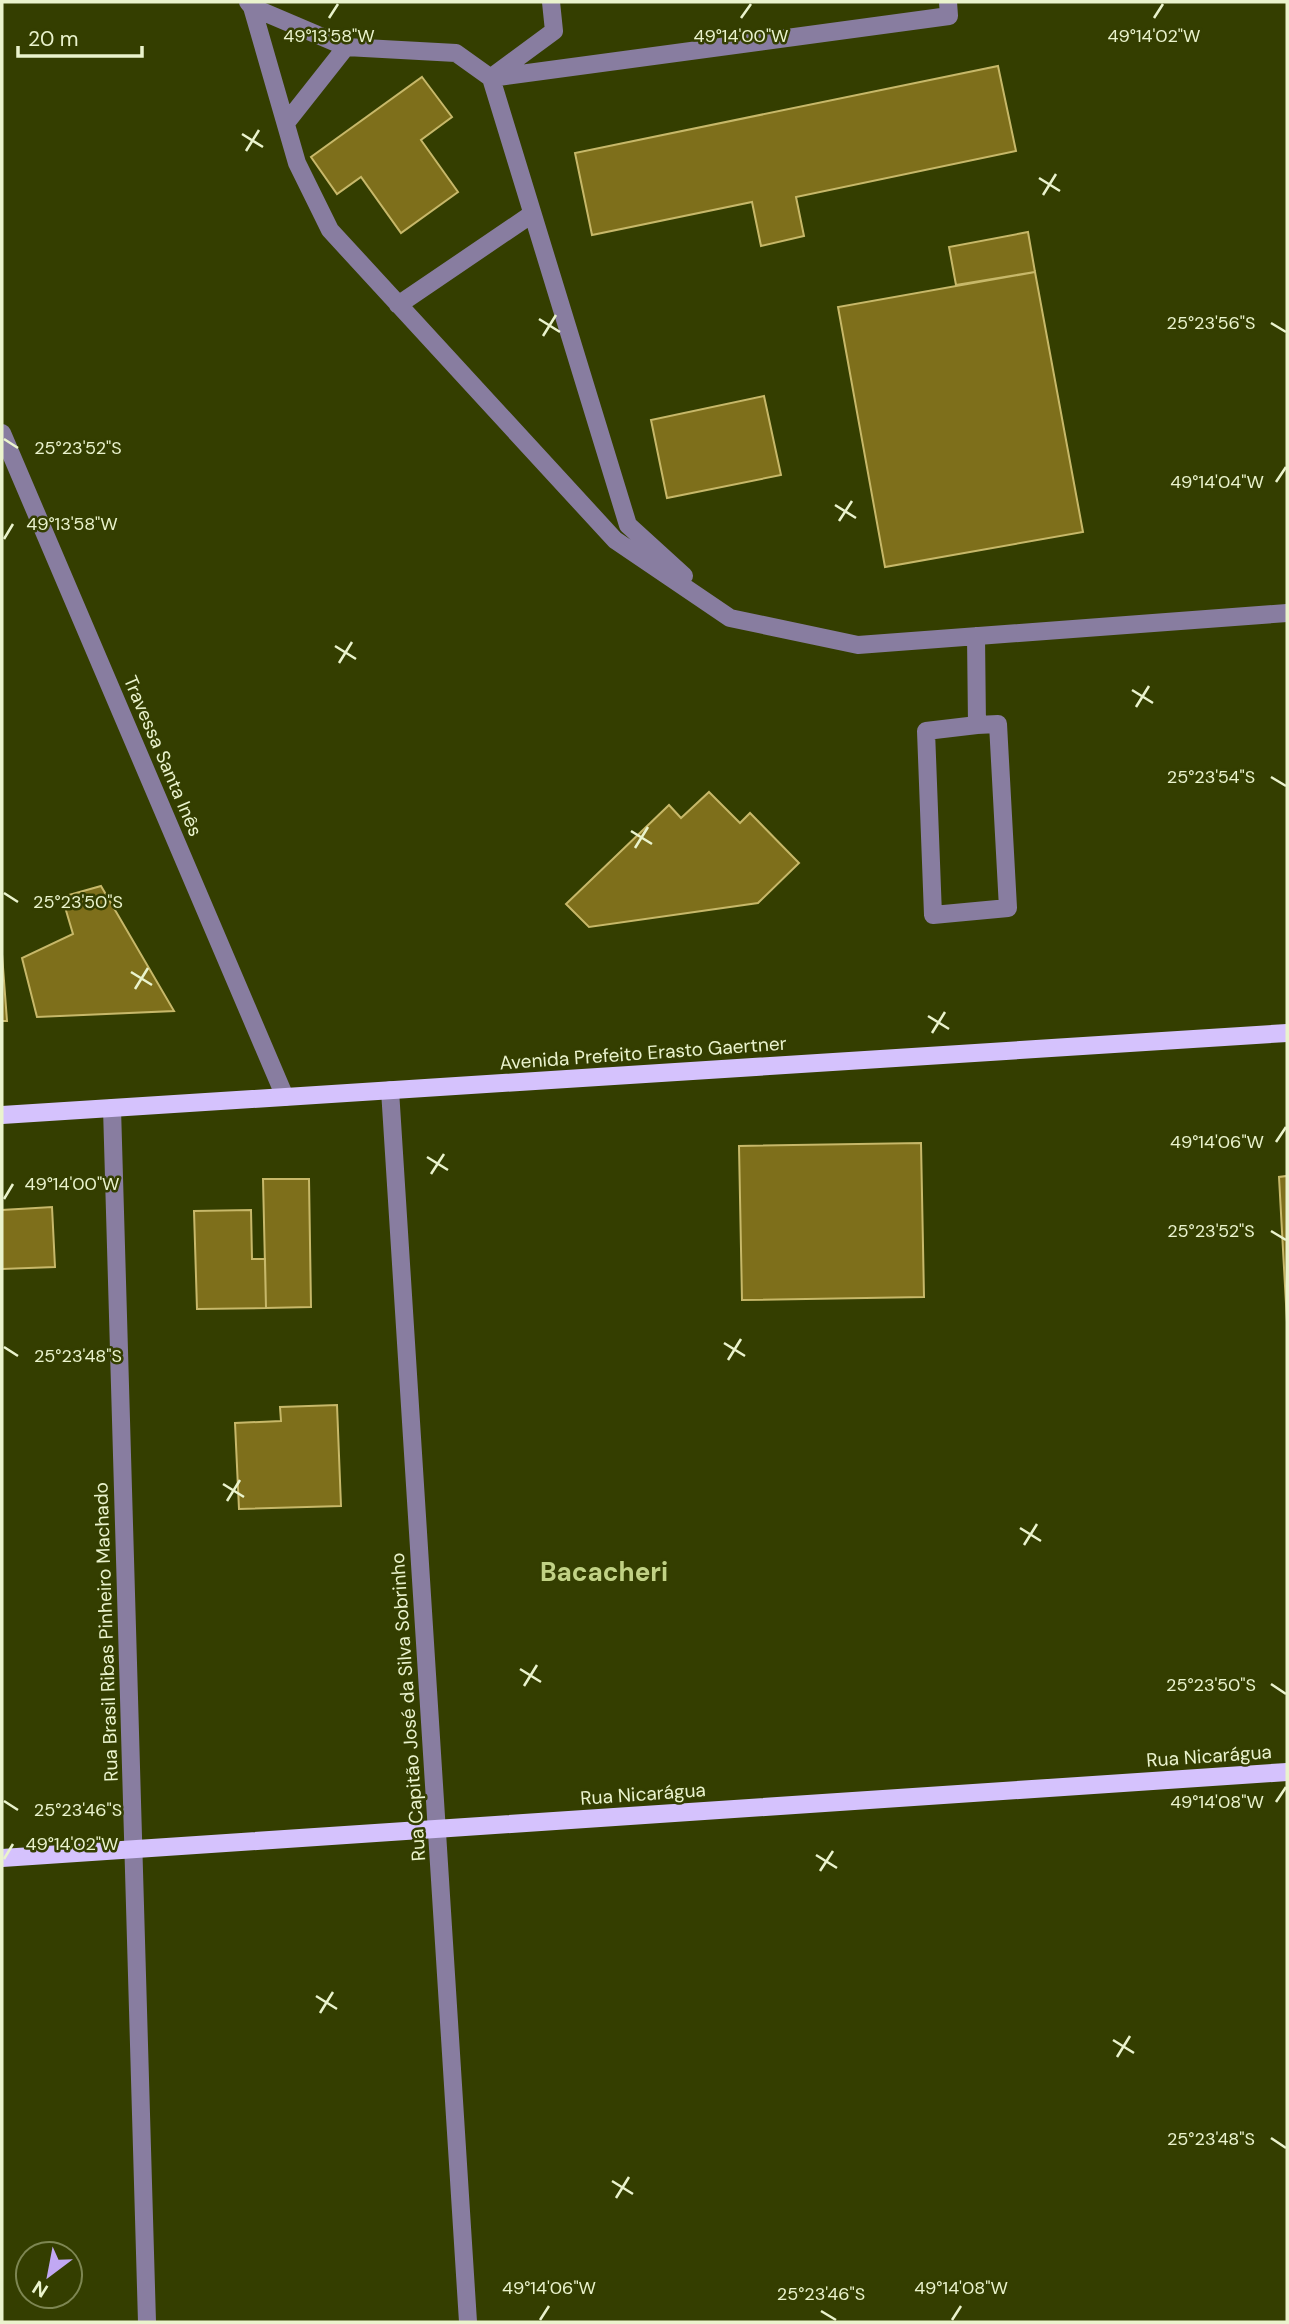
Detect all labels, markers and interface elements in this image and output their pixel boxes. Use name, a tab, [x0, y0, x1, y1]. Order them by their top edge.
scale bar	[18, 14, 142, 58]
text: 49°13'58"W	[283, 24, 375, 48]
text: 49°14'00"W	[693, 24, 789, 48]
text: 49°14'02"W	[1108, 24, 1200, 48]
text: 20 m	[28, 25, 79, 53]
text: 25°23'56"S	[1167, 311, 1255, 335]
text: 25°23'52"S	[34, 436, 122, 460]
text: 49°14'04"W	[1170, 470, 1264, 494]
text: 49°13'58"W	[26, 512, 118, 536]
street label: Travessa Santa Inês	[118, 672, 208, 840]
text: 25°23'54"S	[1167, 765, 1255, 789]
text: 25°23'50"S	[33, 890, 123, 914]
street label: Avenida Prefeito Erasto Gaertner	[499, 1030, 787, 1076]
text: 49°14'06"W	[1170, 1130, 1264, 1154]
text: 49°14'00"W	[24, 1172, 120, 1196]
text: 25°23'52"S	[1167, 1219, 1255, 1243]
text: 25°23'48"S	[34, 1344, 122, 1368]
street label: Rua Brasil Ribas Pinheiro Machado	[88, 1482, 124, 1782]
street label: Rua Capitão José da Silva Sobrinho	[385, 1552, 431, 1862]
district label: Bacacheri	[540, 1555, 668, 1589]
text: 25°23'50"S	[1166, 1673, 1256, 1697]
street label: Rua Nicarágua	[1145, 1739, 1273, 1773]
street label: Rua Nicarágua	[579, 1777, 707, 1811]
text: 49°14'08"W	[1170, 1790, 1264, 1814]
text: 25°23'46"S	[34, 1798, 122, 1822]
text: 49°14'02"W	[26, 1832, 118, 1856]
text: 25°23'48"S	[1167, 2127, 1255, 2151]
north arrow	[14, 2240, 84, 2310]
text: N	[28, 2275, 53, 2303]
text: 49°14'06"W	[502, 2276, 596, 2300]
text: 49°14'08"W	[914, 2276, 1008, 2300]
text: 25°23'46"S	[777, 2282, 865, 2306]

